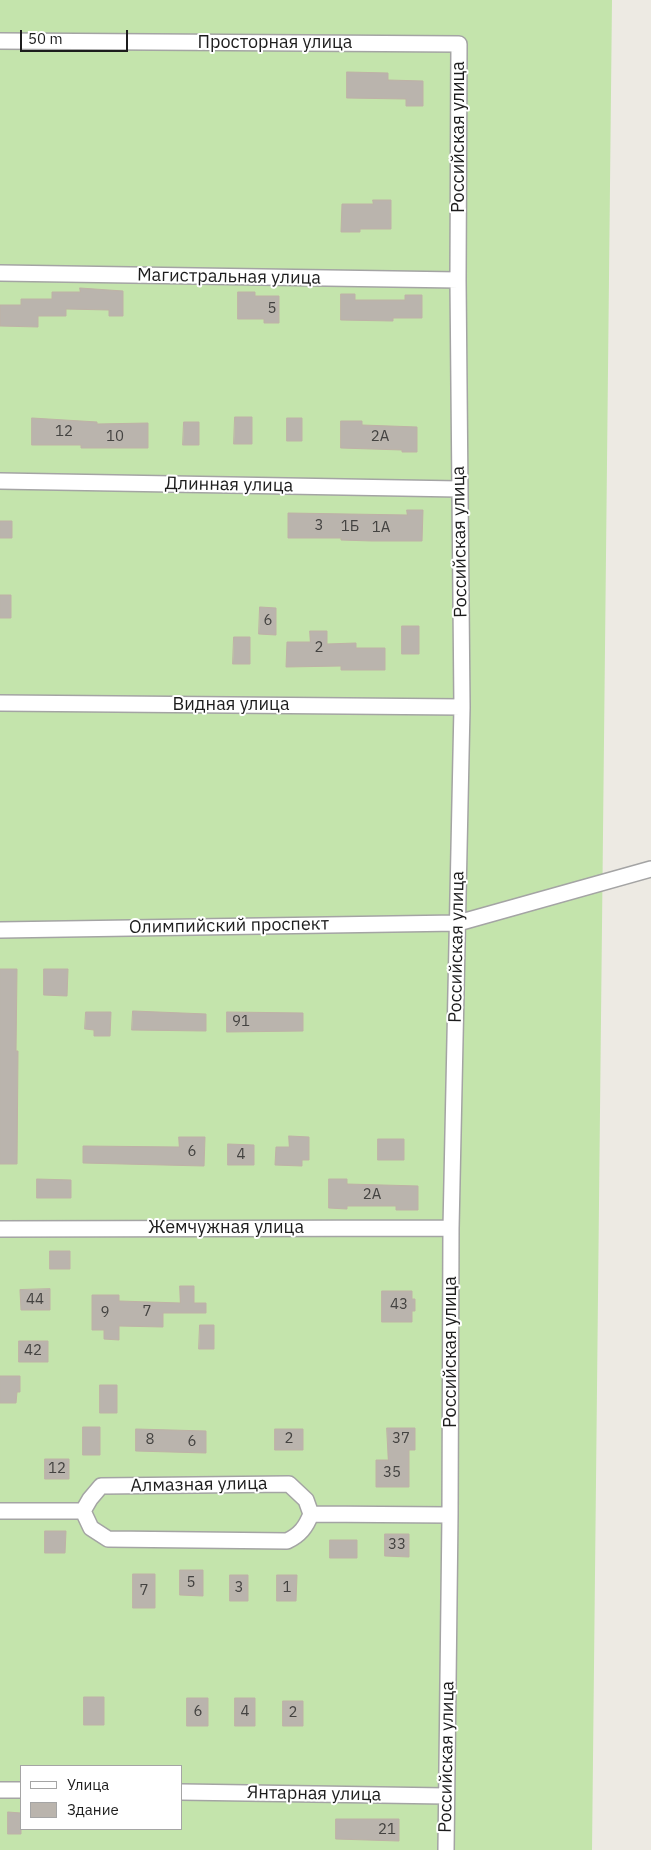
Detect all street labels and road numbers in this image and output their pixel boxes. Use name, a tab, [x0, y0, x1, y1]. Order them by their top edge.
street label: Просторная улица	[198, 32, 352, 54]
street label: Российская улица	[448, 61, 470, 213]
street label: Магистральная улица	[137, 265, 321, 289]
street label: Российская улица	[448, 466, 472, 618]
street label: Длинная улица	[165, 473, 293, 497]
street label: Видная улица	[172, 694, 290, 716]
street label: Российская улица	[445, 871, 469, 1023]
street label: Олимпийский проспект	[129, 913, 329, 939]
street label: Жемчужная улица	[148, 1217, 304, 1239]
street label: Российская улица	[440, 1276, 462, 1428]
street label: Алмазная улица	[130, 1473, 268, 1497]
street label: Российская улица	[435, 1681, 459, 1833]
street label: Янтарная улица	[247, 1782, 381, 1806]

